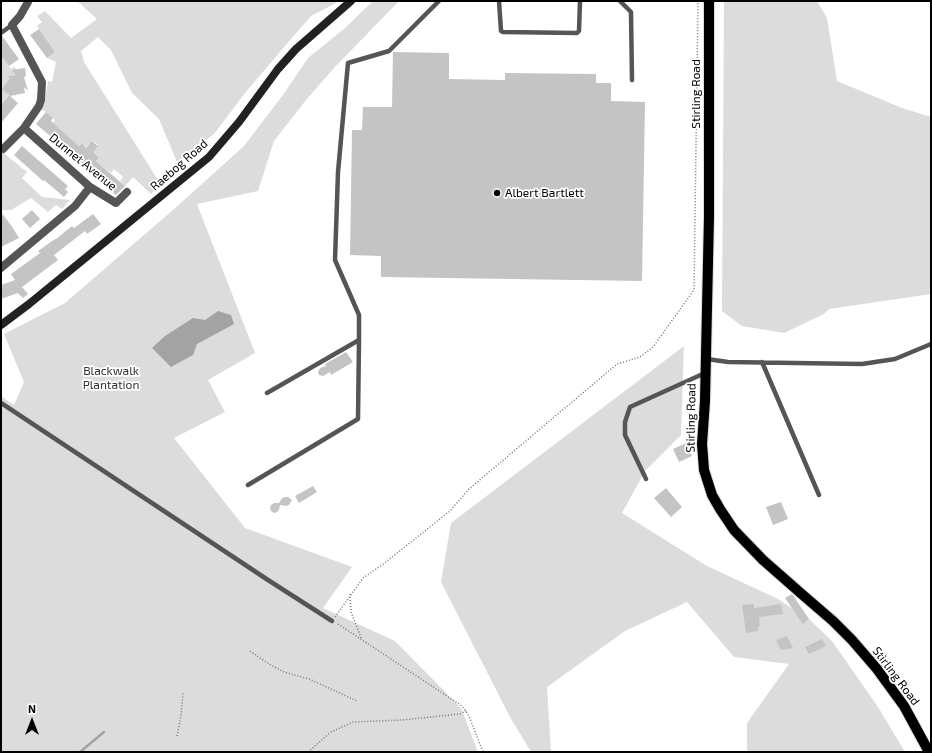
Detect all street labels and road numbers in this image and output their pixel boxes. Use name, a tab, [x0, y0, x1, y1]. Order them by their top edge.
street label: Stirling Road	[689, 59, 703, 129]
street label: Dunnet Avenue	[46, 130, 120, 194]
street label: Raebog Road	[147, 136, 211, 194]
street label: Stirling Road	[683, 383, 699, 453]
street label: Stirling Road	[869, 644, 923, 708]

